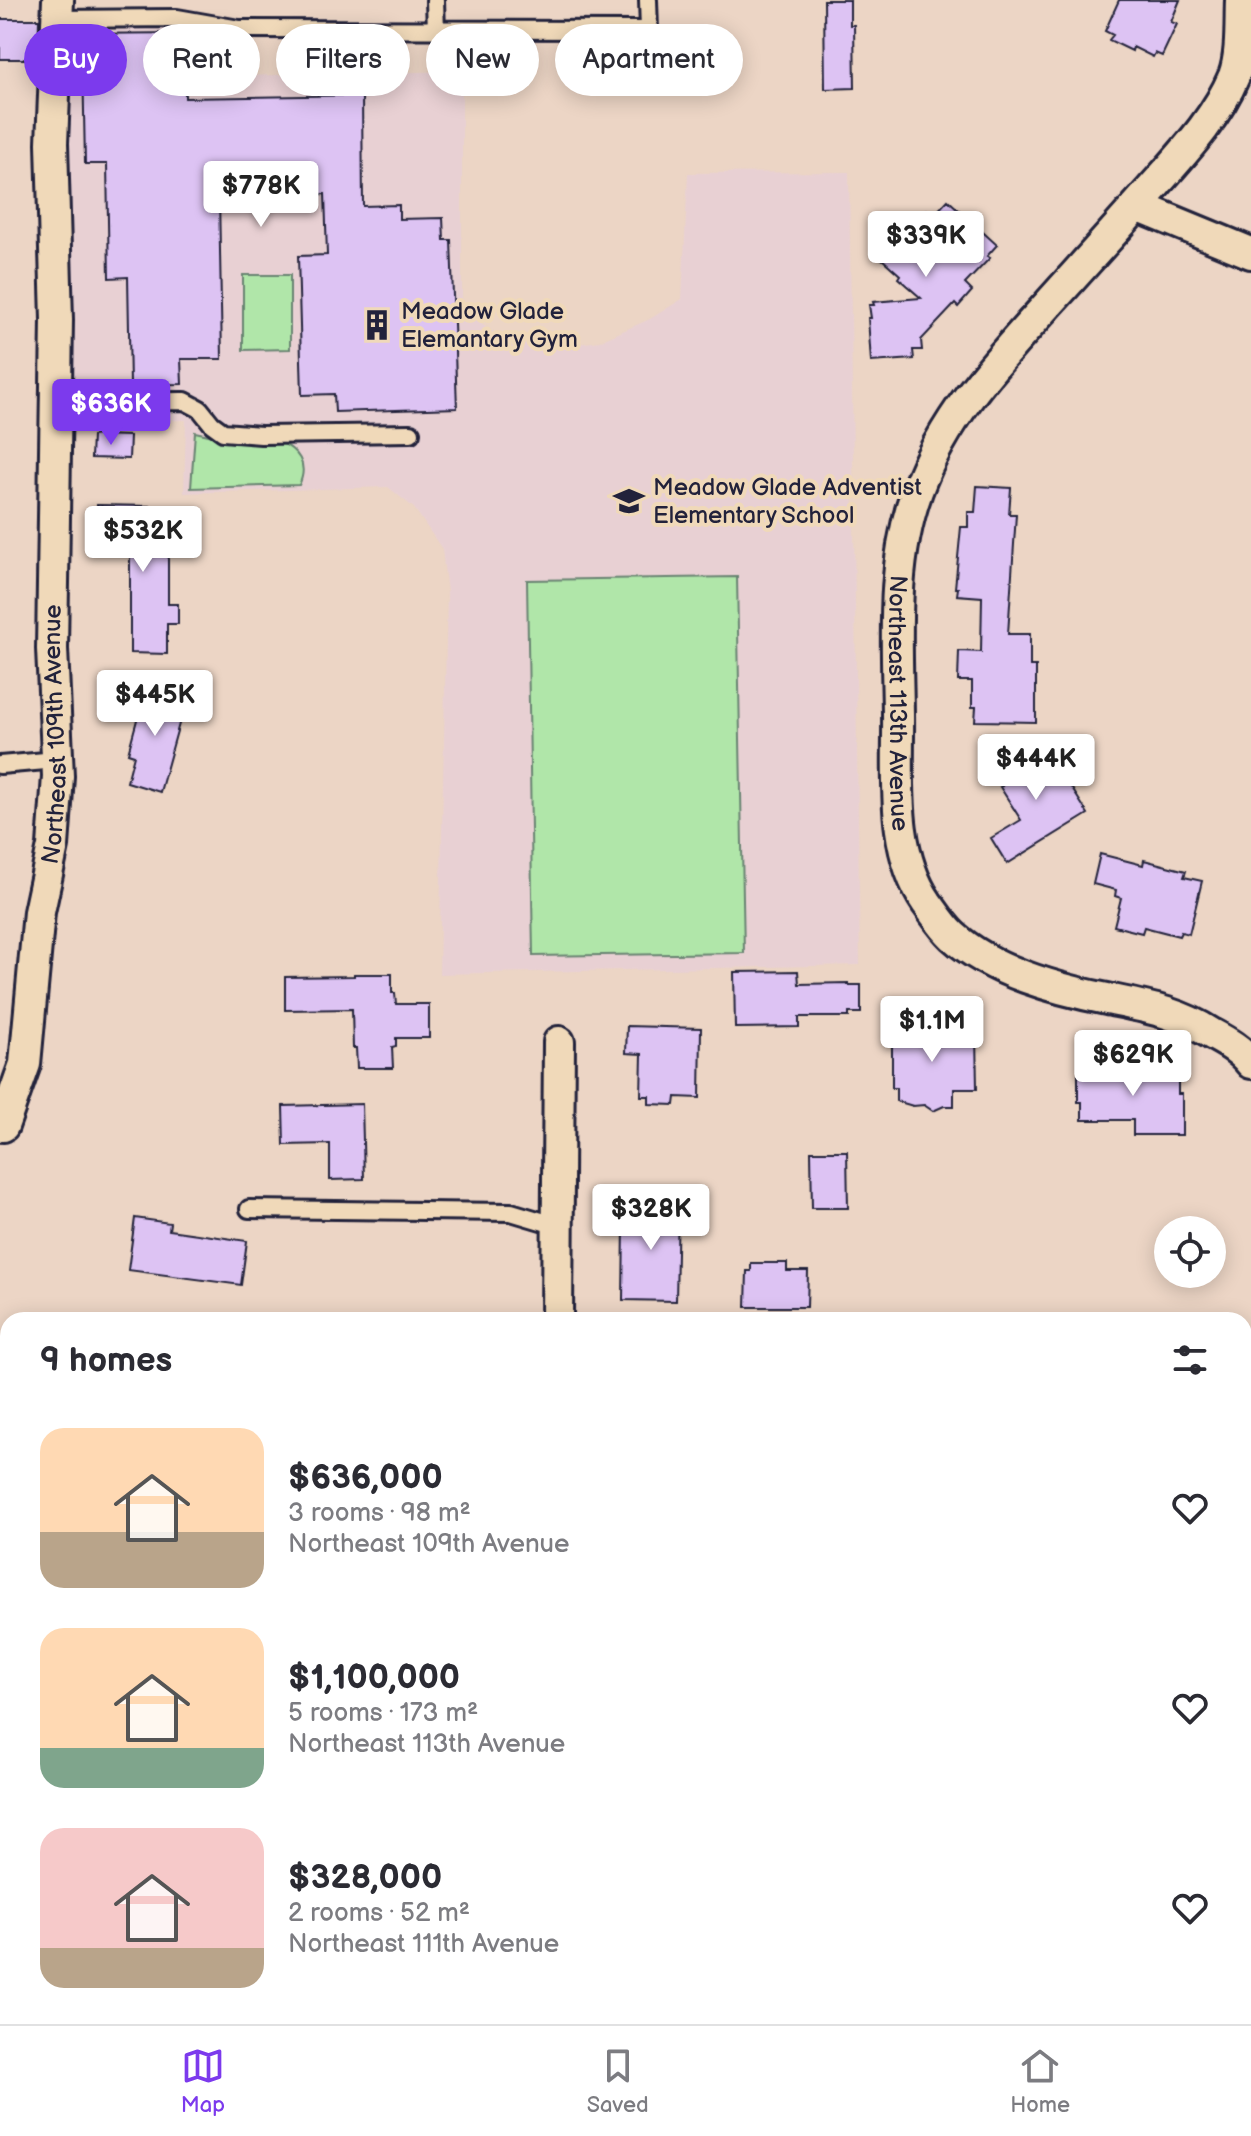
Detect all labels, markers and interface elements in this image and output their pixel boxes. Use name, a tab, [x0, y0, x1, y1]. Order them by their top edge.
chip: Buy	[24, 24, 127, 96]
chip: Rent	[143, 24, 260, 96]
chip: Filters	[276, 24, 410, 96]
chip: New	[426, 24, 539, 96]
chip: Apartment	[555, 24, 743, 96]
pin: $778K	[205, 161, 317, 229]
text: $778K	[221, 171, 301, 202]
pin: $339K	[870, 211, 982, 279]
text: $339K	[886, 221, 966, 252]
place label: Meadow Glade Elemantary Gym	[401, 297, 578, 354]
building icon: Meadow Glade Elemantary Gym	[360, 308, 394, 342]
pin: $636K	[55, 379, 167, 447]
text: $636K	[70, 389, 152, 420]
place label: Meadow Glade Adventist Elementary School	[653, 473, 922, 530]
school or university icon: Meadow Glade Adventist Elementary School	[612, 484, 646, 518]
pin: $532K	[87, 506, 199, 574]
text: $532K	[103, 516, 183, 547]
street label: Northeast 113th Avenue	[882, 574, 915, 833]
street label: Northeast 109th Avenue	[35, 604, 73, 866]
pin: $445K	[99, 670, 211, 738]
text: $445K	[115, 680, 195, 711]
pin: $444K	[980, 734, 1092, 802]
text: $444K	[996, 744, 1076, 775]
pin: $1.1M	[876, 996, 988, 1064]
text: $1.1M	[898, 1006, 966, 1037]
pin: $629K	[1077, 1030, 1189, 1098]
text: $629K	[1092, 1040, 1174, 1071]
pin: $328K	[595, 1184, 707, 1252]
text: $328K	[610, 1194, 692, 1225]
map controls	[1154, 1216, 1226, 1288]
button: locate	[1154, 1216, 1226, 1288]
icon: filters	[1168, 1338, 1212, 1382]
text: 9 homes	[40, 1340, 172, 1381]
text: $636,000	[288, 1457, 443, 1498]
icon: home	[104, 1460, 200, 1556]
icon: heart	[1168, 1486, 1212, 1530]
text: 3 rooms · 98 m²	[288, 1498, 471, 1529]
text: Northeast 109th Avenue	[288, 1529, 569, 1560]
text: $1,100,000	[288, 1657, 460, 1698]
icon: home	[104, 1660, 200, 1756]
icon: heart	[1168, 1686, 1212, 1730]
text: 5 rooms · 173 m²	[288, 1698, 478, 1729]
text: Northeast 113th Avenue	[288, 1729, 565, 1760]
text: $328,000	[288, 1857, 442, 1898]
icon: home	[104, 1860, 200, 1956]
icon: heart	[1168, 1886, 1212, 1930]
text: 2 rooms · 52 m²	[288, 1898, 470, 1929]
text: Northeast 111th Avenue	[288, 1929, 559, 1960]
tab: Map	[181, 2044, 225, 2119]
tab: Saved	[587, 2044, 649, 2119]
tab: Home	[1010, 2044, 1070, 2119]

